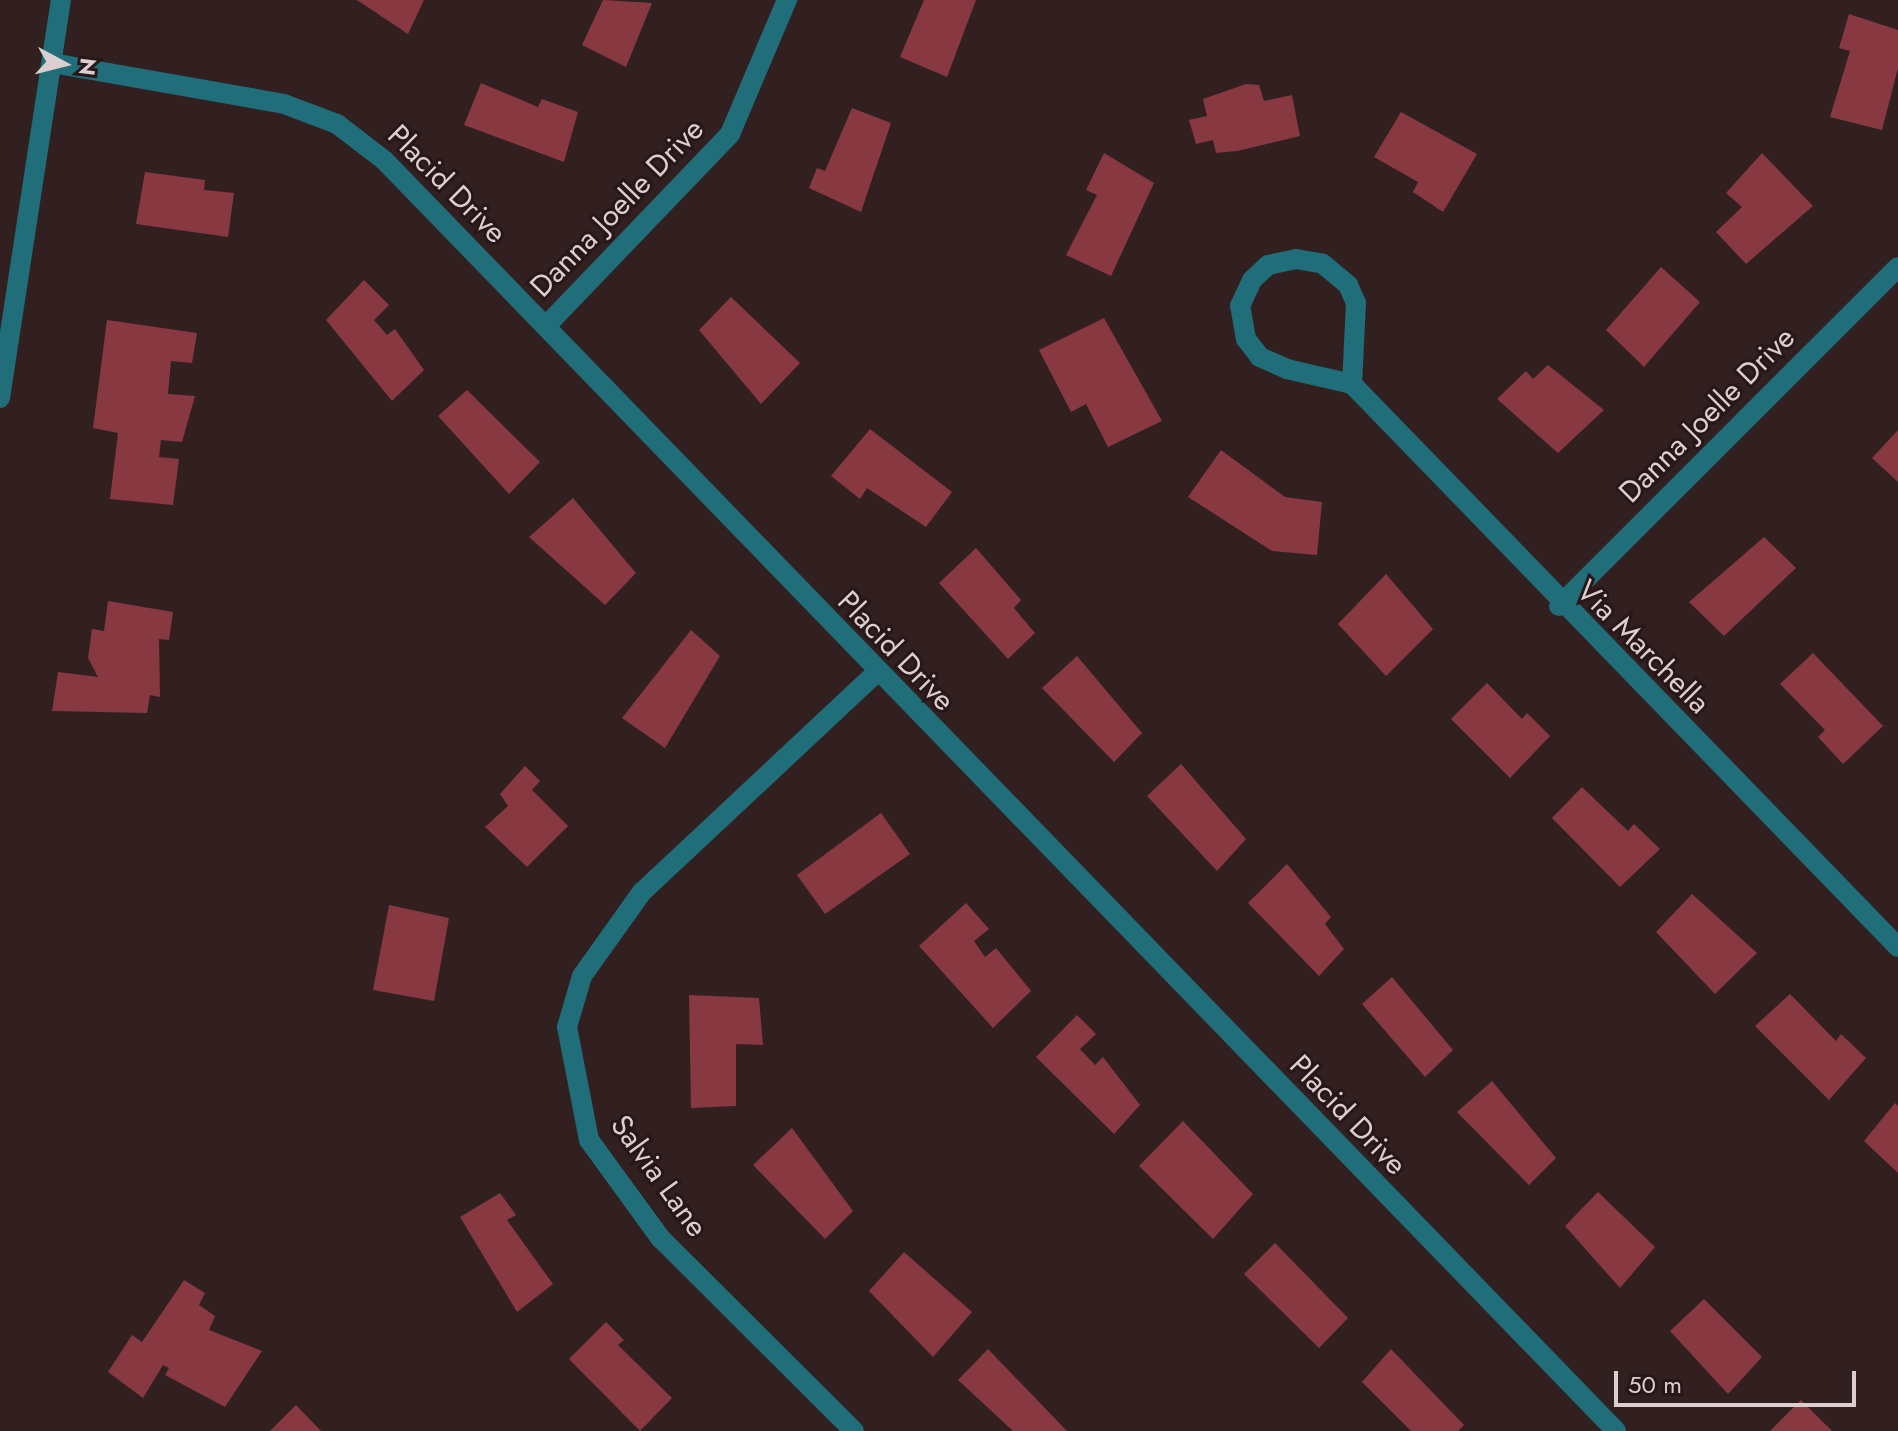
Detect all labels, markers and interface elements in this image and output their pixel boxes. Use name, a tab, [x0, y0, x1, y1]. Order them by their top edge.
north arrow	[24, 24, 104, 104]
text: N	[71, 56, 105, 78]
street label: Danna Joelle Drive	[523, 111, 711, 305]
street label: Placid Drive	[380, 117, 514, 251]
street label: Danna Joelle Drive	[1612, 320, 1802, 510]
street label: Via Marchella	[1569, 573, 1717, 721]
street label: Placid Drive	[830, 584, 962, 718]
street label: Placid Drive	[1282, 1048, 1414, 1182]
street label: Salvia Lane	[603, 1108, 715, 1244]
scale bar	[1618, 1355, 1860, 1405]
text: 50 m	[1628, 1367, 1682, 1402]

